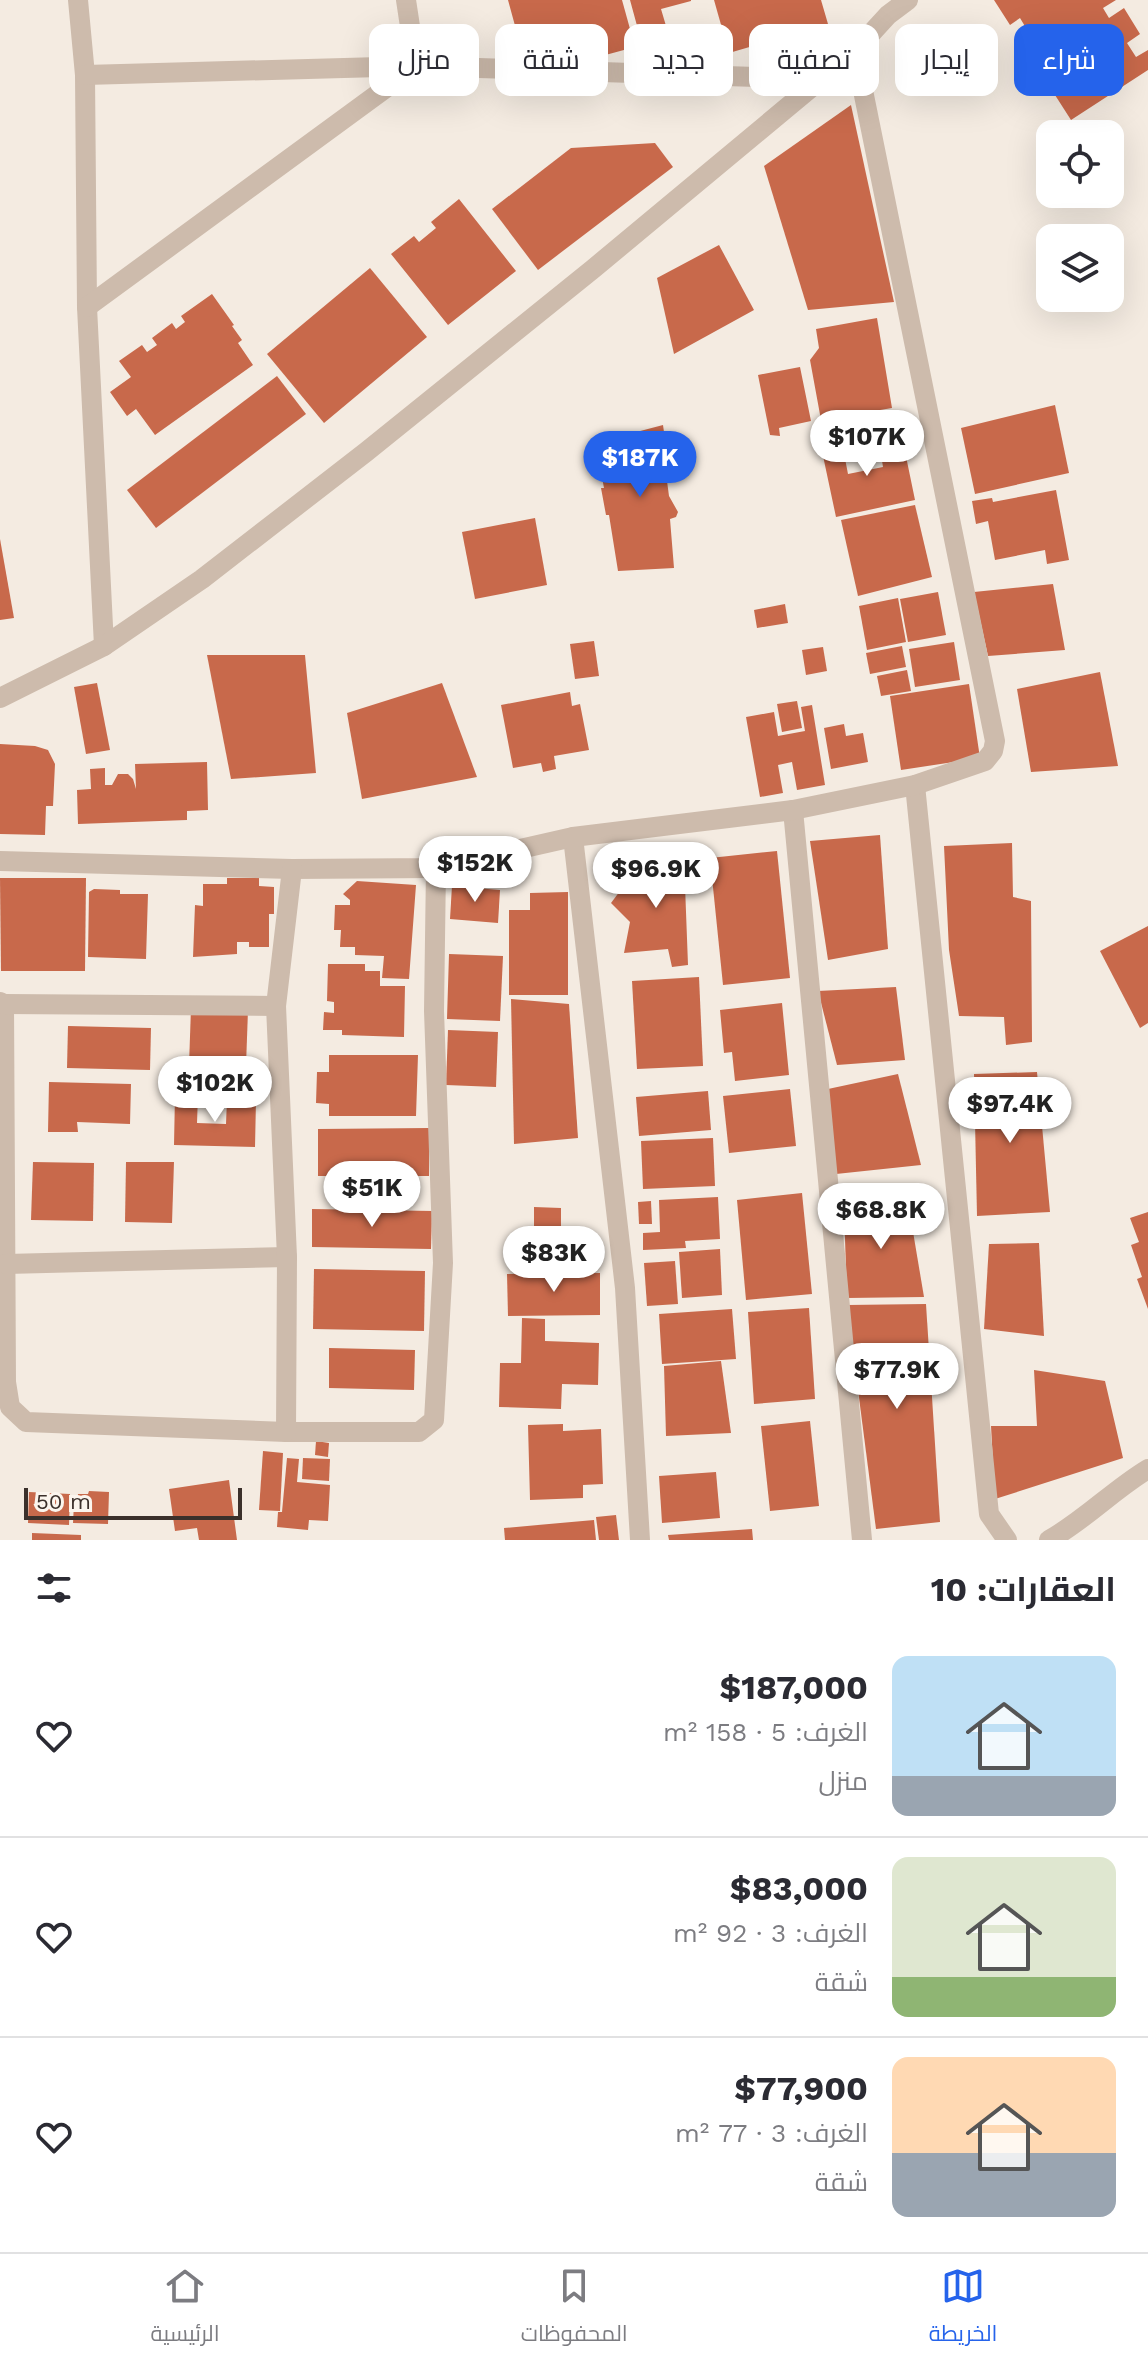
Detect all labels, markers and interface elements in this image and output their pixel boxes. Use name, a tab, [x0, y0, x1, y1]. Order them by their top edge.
chip: منزل	[369, 24, 479, 96]
chip: شقة	[495, 24, 608, 96]
chip: جديد	[624, 24, 733, 96]
chip: تصفية	[749, 24, 879, 96]
chip: إيجار	[895, 24, 998, 96]
chip: شراء	[1014, 24, 1124, 96]
map controls	[1036, 120, 1124, 312]
button: locate	[1036, 120, 1124, 208]
button: layers	[1036, 224, 1124, 312]
pin: $107K	[811, 410, 923, 478]
text: $107K	[828, 421, 906, 451]
pin: $187K	[584, 431, 696, 499]
text: $187K	[601, 442, 679, 472]
pin: $152K	[419, 836, 531, 904]
pin: $96.9K	[591, 842, 721, 910]
text: $152K	[437, 847, 513, 877]
text: $96.9K	[611, 853, 701, 883]
pin: $102K	[159, 1056, 271, 1124]
text: $102K	[176, 1067, 254, 1097]
pin: $97.4K	[945, 1077, 1075, 1145]
text: $97.4K	[967, 1088, 1053, 1118]
pin: $51K	[325, 1161, 419, 1229]
text: $51K	[341, 1172, 403, 1202]
pin: $68.8K	[816, 1183, 946, 1251]
text: $68.8K	[836, 1194, 926, 1224]
pin: $83K	[507, 1226, 601, 1294]
text: $83K	[521, 1237, 587, 1267]
pin: $77.9K	[832, 1343, 962, 1411]
text: $77.9K	[854, 1354, 940, 1384]
scale bar	[24, 1484, 242, 1520]
text: 50 m	[36, 1489, 91, 1514]
icon: filters	[32, 1566, 76, 1610]
text: العقارات: 10	[931, 1569, 1116, 1609]
text: $187,000	[720, 1667, 868, 1707]
icon: home	[956, 1688, 1052, 1784]
icon: heart	[32, 1714, 76, 1758]
text: الغرف: 5 · 158 m²	[663, 1717, 868, 1747]
text: منزل	[819, 1766, 868, 1796]
text: $83,000	[730, 1868, 868, 1908]
icon: home	[956, 1889, 1052, 1985]
icon: heart	[32, 1915, 76, 1959]
text: الغرف: 3 · 92 m²	[673, 1918, 868, 1948]
text: شقة	[815, 1967, 868, 1997]
text: $77,900	[734, 2068, 868, 2108]
icon: home	[956, 2089, 1052, 2185]
icon: heart	[32, 2115, 76, 2159]
text: الغرف: 3 · 77 m²	[675, 2118, 868, 2148]
text: شقة	[815, 2167, 868, 2197]
tab: الرئيسية	[151, 2264, 220, 2354]
tab: المحفوظات	[521, 2264, 628, 2354]
tab: الخريطة	[929, 2264, 997, 2354]

